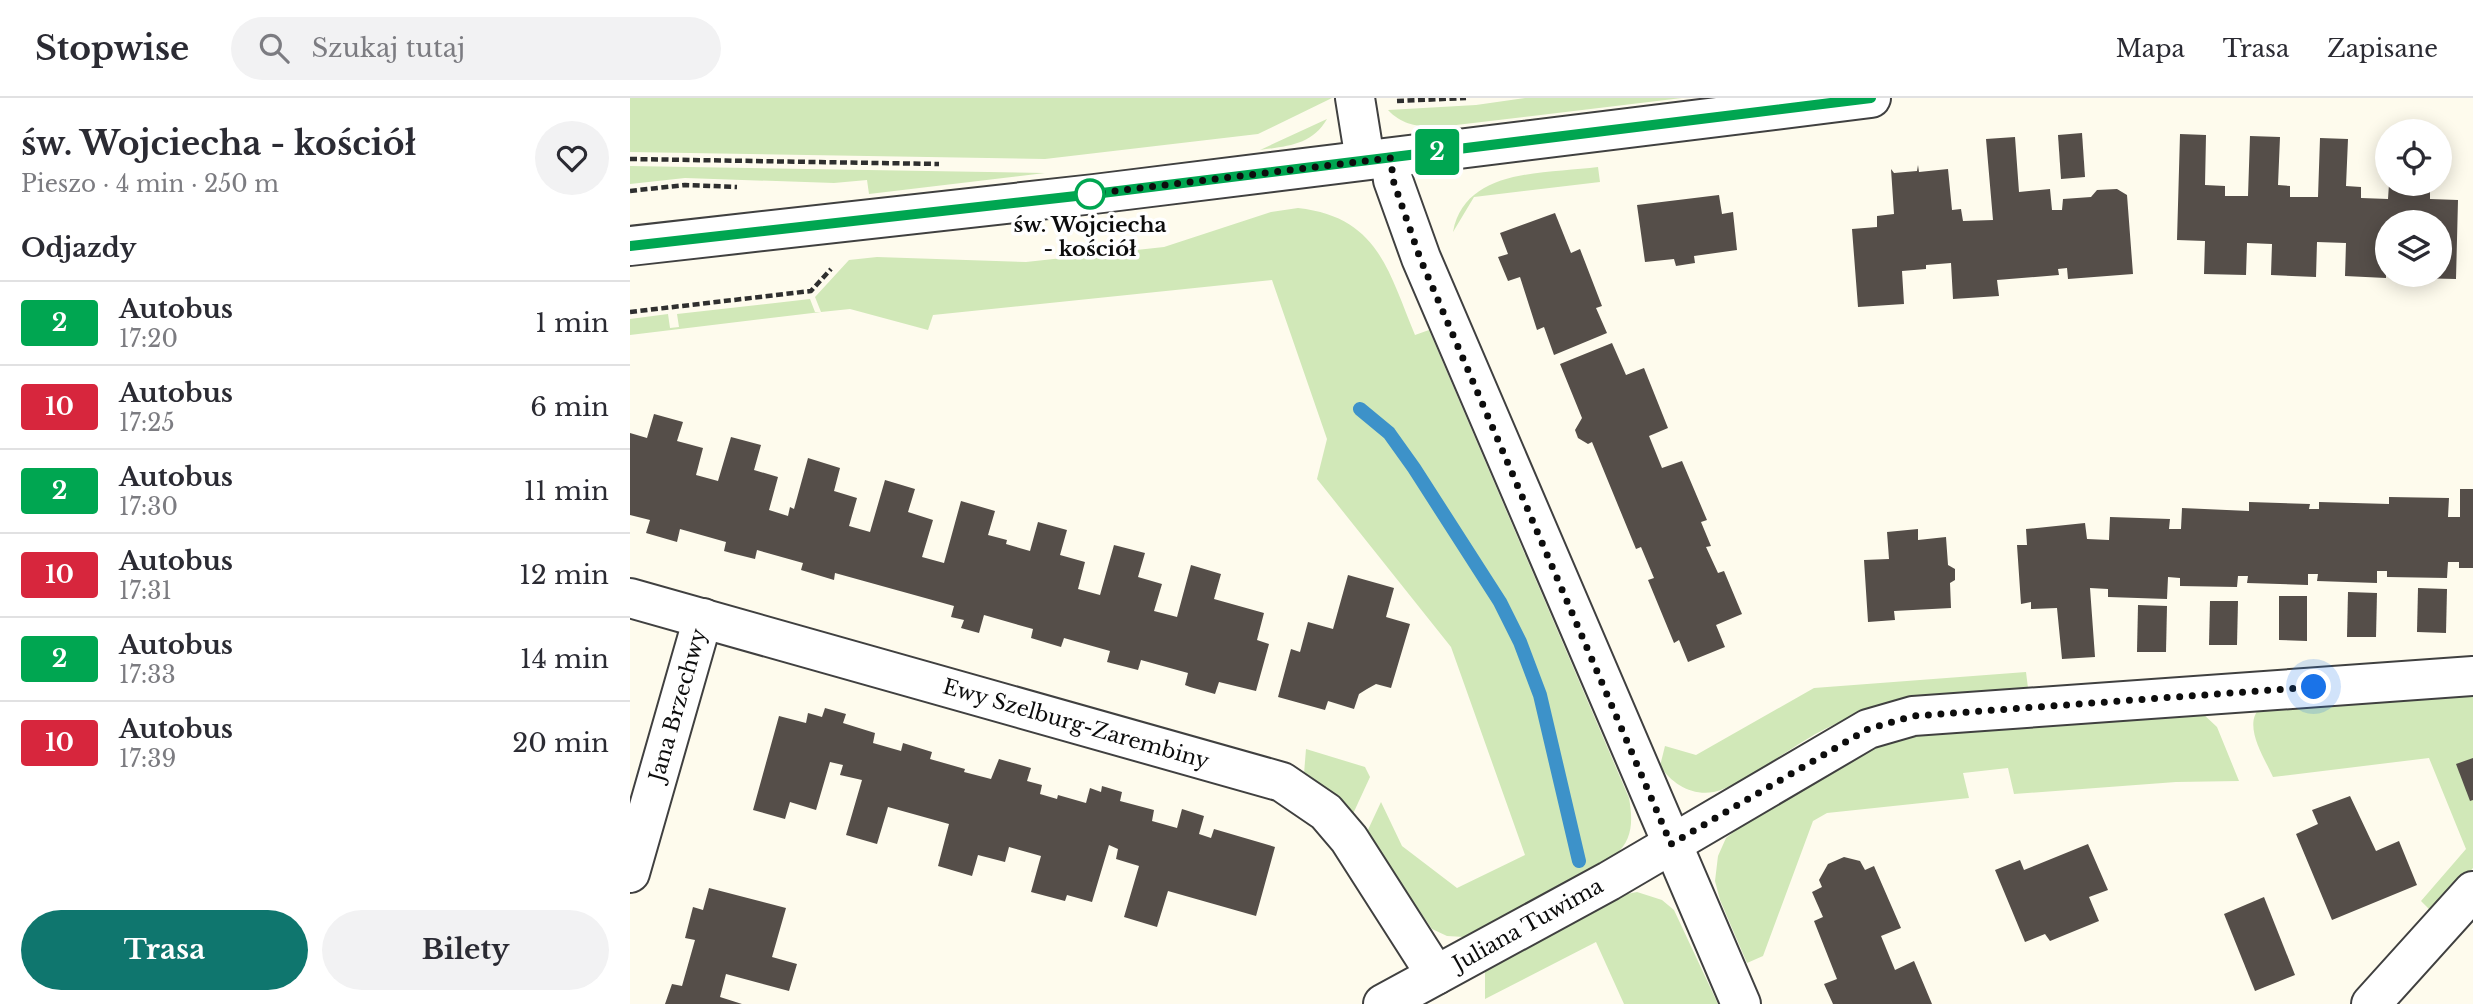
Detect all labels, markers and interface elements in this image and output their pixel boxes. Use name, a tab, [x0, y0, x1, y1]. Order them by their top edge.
search box	[231, 17, 721, 80]
text: Stopwise	[35, 28, 189, 69]
icon: search	[255, 29, 293, 67]
text: Szukaj tutaj	[311, 32, 465, 64]
text: Mapa	[2116, 34, 2185, 63]
text: Trasa	[2223, 34, 2289, 63]
text: Zapisane	[2327, 34, 2438, 63]
map controls	[2375, 119, 2452, 287]
button: locate	[2375, 119, 2452, 196]
button: heart	[535, 121, 609, 195]
text: św. Wojciecha - kościół	[21, 123, 416, 164]
line badge: 2	[1414, 129, 1460, 175]
text: 2	[1429, 137, 1445, 166]
text: Pieszo · 4 min · 250 m	[21, 170, 279, 198]
marker: św. Wojciecha - kościół	[1075, 179, 1105, 209]
button: layers	[2375, 210, 2452, 287]
place label: św. Wojciecha - kościół	[1014, 212, 1166, 262]
text: Odjazdy	[21, 232, 136, 264]
text: Autobus	[119, 293, 233, 325]
text: 1 min	[535, 307, 609, 339]
text: 2	[52, 308, 67, 337]
text: 17:20	[119, 325, 178, 353]
text: Autobus	[119, 377, 233, 409]
text: 6 min	[530, 391, 609, 423]
text: 10	[45, 392, 74, 421]
text: 17:25	[119, 409, 175, 437]
text: Autobus	[119, 461, 233, 493]
text: 11 min	[524, 475, 609, 507]
text: 2	[52, 476, 67, 505]
text: 17:30	[119, 493, 178, 521]
text: Autobus	[119, 545, 233, 577]
text: 12 min	[519, 559, 609, 591]
text: 10	[45, 560, 74, 589]
text: 17:31	[119, 577, 172, 605]
street label: Jana Brzechwy	[643, 625, 712, 787]
text: Autobus	[119, 629, 233, 661]
text: 14 min	[520, 643, 609, 675]
text: 2	[52, 644, 67, 673]
text: 17:33	[119, 661, 176, 689]
your location	[2296, 669, 2331, 704]
street label: Ewy Szelburg-Zarembiny	[940, 673, 1213, 775]
text: Autobus	[119, 713, 233, 745]
text: 20 min	[512, 727, 609, 759]
text: 10	[45, 728, 74, 757]
text: 17:39	[119, 745, 176, 773]
street label: Juliana Tuwima	[1446, 873, 1608, 978]
button: Trasa	[21, 910, 308, 990]
button: Bilety	[322, 910, 609, 990]

